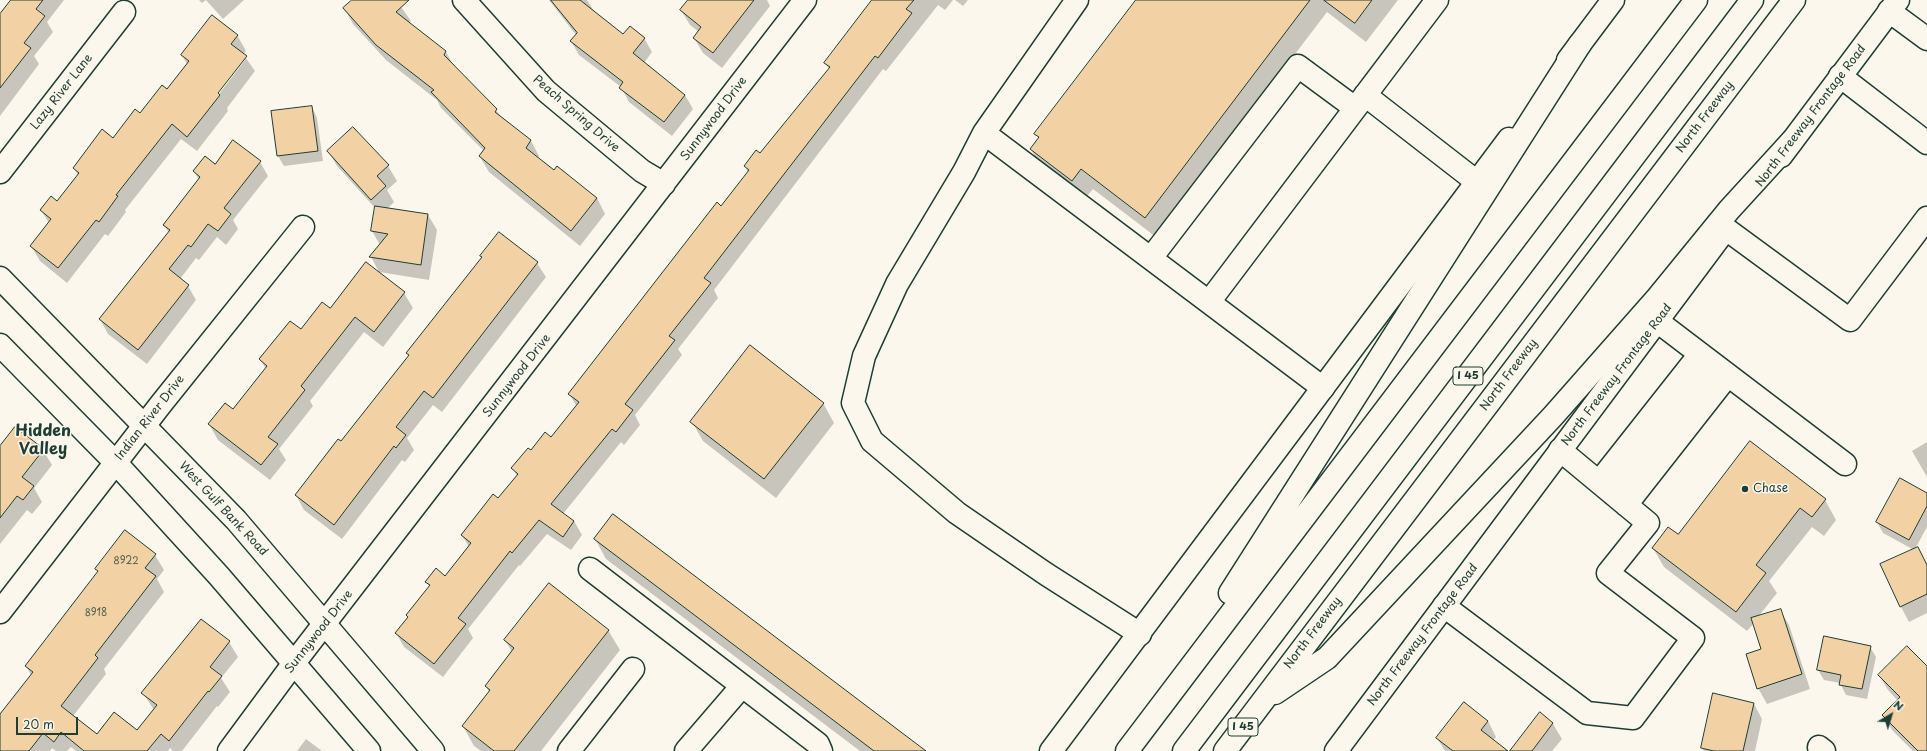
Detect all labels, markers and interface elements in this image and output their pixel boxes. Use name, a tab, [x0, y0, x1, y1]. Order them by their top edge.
street label: North Freeway Frontage Road	[1753, 42, 1869, 190]
street label: Lazy River Lane	[28, 51, 96, 133]
street label: Peach Spring Drive	[530, 73, 622, 155]
street label: Sunnywood Drive	[678, 74, 750, 164]
street label: North Freeway	[1673, 78, 1737, 156]
street label: North Freeway Frontage Road	[1559, 301, 1675, 449]
street label: Sunnywood Drive	[480, 332, 554, 420]
street label: North Freeway	[1477, 336, 1541, 414]
road number: I 45	[1453, 367, 1483, 385]
street label: Indian River Drive	[112, 373, 188, 463]
district label: Hidden Valley	[15, 422, 71, 460]
street label: West Gulf Bank Road	[176, 459, 270, 559]
place label: Chase	[1753, 482, 1788, 496]
marker: Chase	[1740, 484, 1750, 494]
house number: 8922	[113, 555, 139, 567]
street label: North Freeway Frontage Road	[1365, 561, 1481, 709]
street label: Sunnywood Drive	[282, 588, 356, 676]
street label: North Freeway	[1281, 594, 1345, 672]
house number: 8918	[85, 607, 107, 619]
north arrow	[1871, 695, 1911, 735]
text: N	[1890, 696, 1907, 715]
scale bar	[18, 709, 80, 735]
text: 20 m	[23, 715, 54, 733]
road number: I 45	[1228, 718, 1258, 736]

